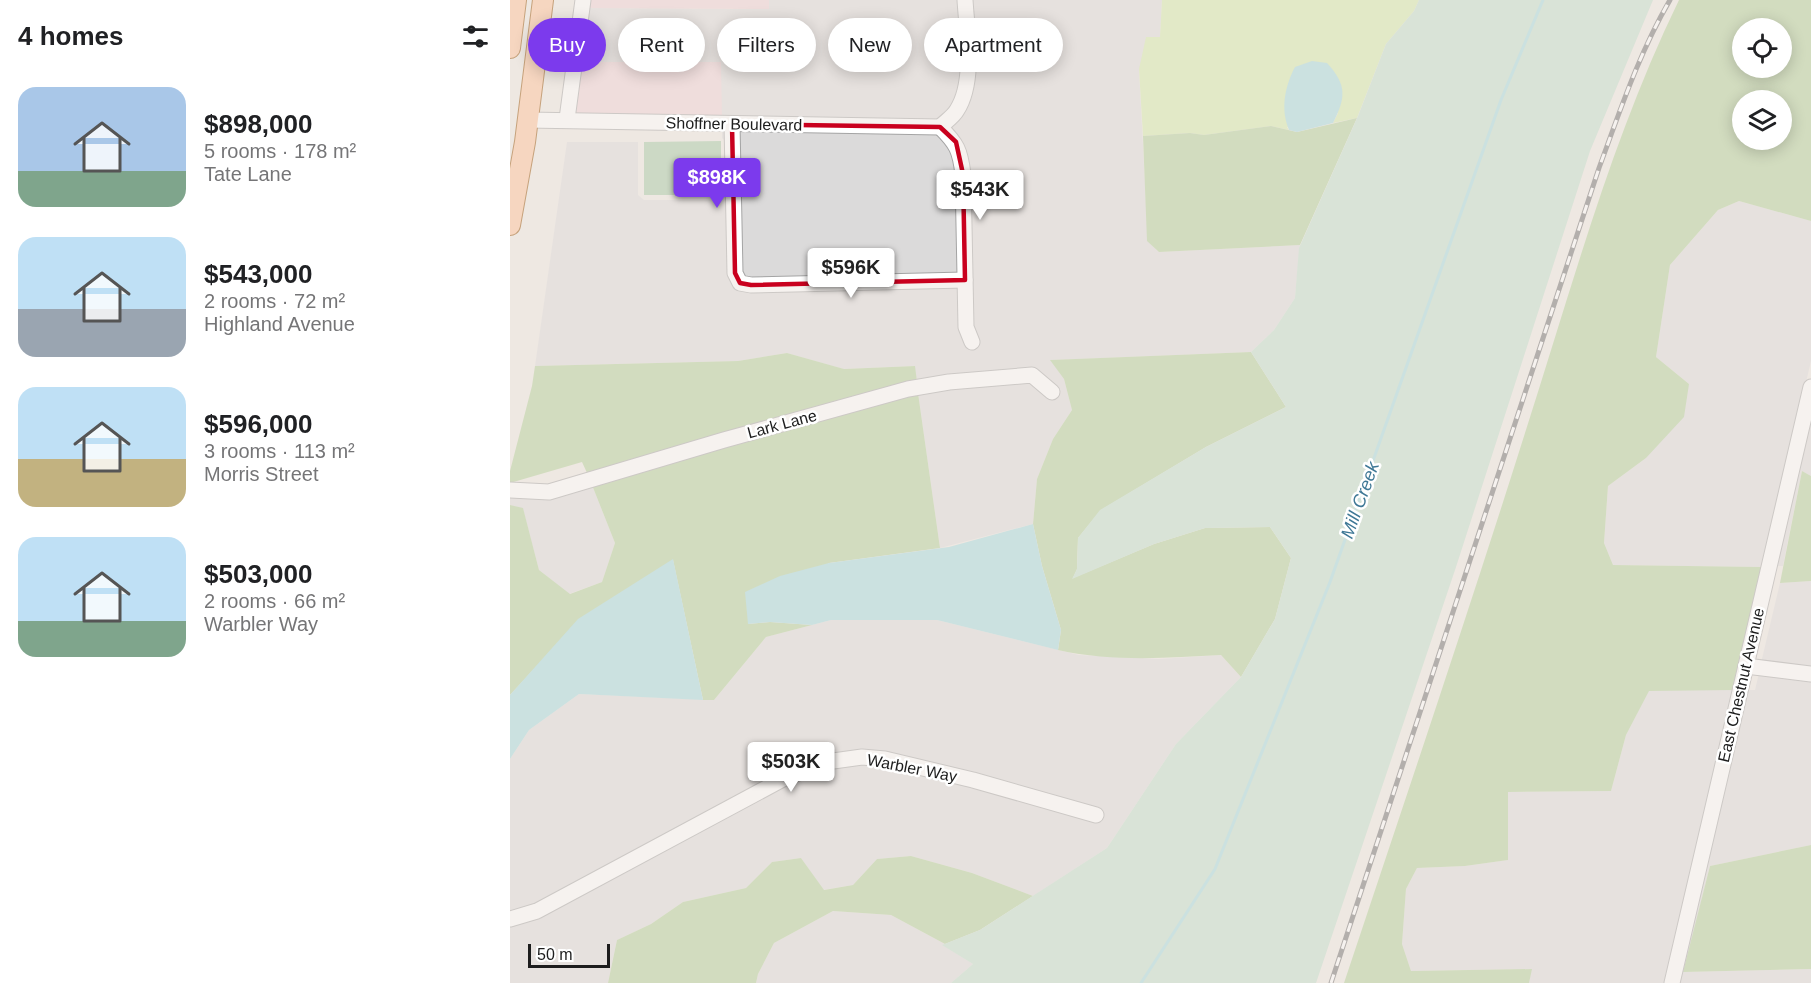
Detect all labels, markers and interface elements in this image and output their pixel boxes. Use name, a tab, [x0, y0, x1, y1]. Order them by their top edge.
chip: Buy	[528, 18, 606, 72]
chip: Rent	[618, 18, 705, 72]
chip: Filters	[717, 18, 816, 72]
chip: New	[828, 18, 912, 72]
chip: Apartment	[924, 18, 1063, 72]
map controls	[1732, 18, 1792, 150]
button: locate	[1732, 18, 1792, 78]
icon: filters	[459, 20, 492, 53]
text: 4 homes	[18, 21, 124, 51]
button: layers	[1732, 90, 1792, 150]
text: $898,000	[204, 109, 312, 139]
icon: home	[66, 111, 138, 183]
street label: Shoffner Boulevard	[666, 114, 802, 134]
text: 5 rooms · 178 m²	[204, 140, 356, 162]
pin: $898K	[675, 158, 759, 209]
text: Tate Lane	[204, 163, 292, 185]
text: $898K	[688, 166, 746, 188]
pin: $543K	[938, 170, 1022, 221]
text: $543K	[951, 178, 1009, 200]
pin: $596K	[809, 248, 893, 299]
text: $596K	[822, 256, 880, 278]
text: $543,000	[204, 259, 312, 289]
icon: home	[66, 261, 138, 333]
text: 2 rooms · 72 m²	[204, 290, 345, 312]
text: Highland Avenue	[204, 313, 355, 335]
street label: Lark Lane	[745, 407, 819, 441]
text: $596,000	[204, 409, 312, 439]
icon: home	[66, 411, 138, 483]
text: 3 rooms · 113 m²	[204, 440, 355, 462]
water label: Mill Creek	[1337, 458, 1383, 541]
text: Morris Street	[204, 463, 318, 485]
text: $503,000	[204, 559, 312, 589]
icon: home	[66, 561, 138, 633]
text: 2 rooms · 66 m²	[204, 590, 345, 612]
street label: East Chestnut Avenue	[1715, 606, 1767, 764]
text: Warbler Way	[204, 613, 318, 635]
pin: $503K	[749, 742, 833, 793]
text: $503K	[762, 750, 820, 772]
street label: Warbler Way	[866, 751, 958, 785]
scale bar	[528, 941, 610, 968]
text: 50 m	[537, 946, 573, 963]

